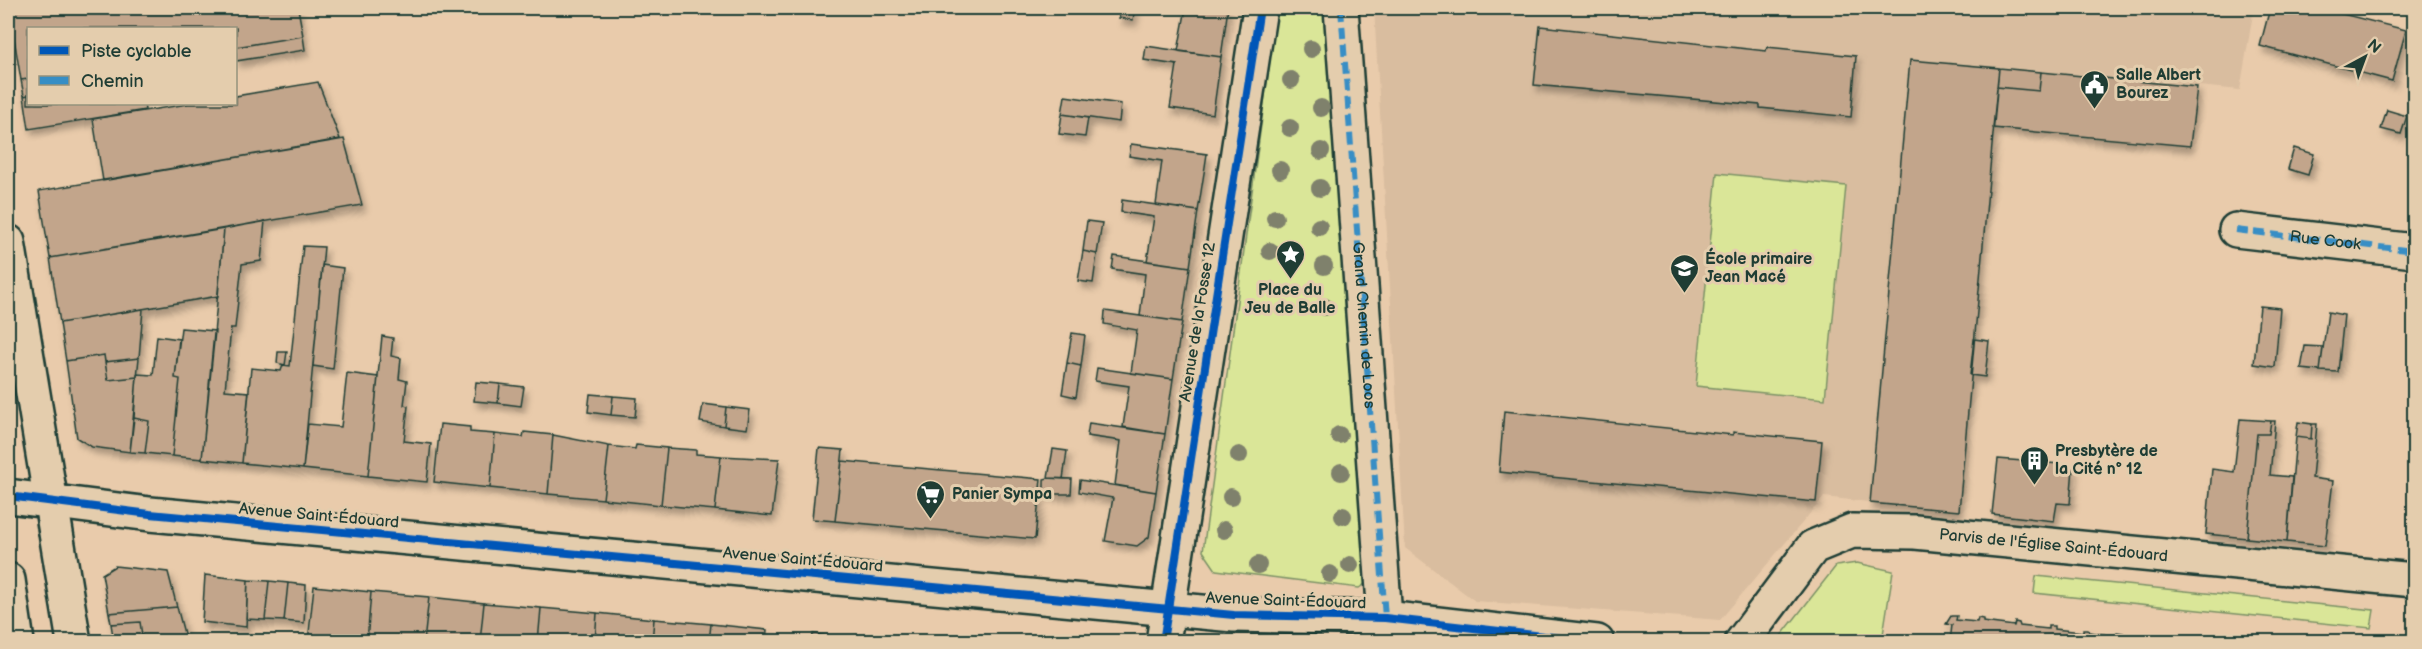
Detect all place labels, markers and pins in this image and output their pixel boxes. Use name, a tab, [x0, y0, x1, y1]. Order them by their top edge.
place label: Salle Albert Bourez	[2116, 66, 2201, 103]
public building icon: Salle Albert Bourez	[2079, 68, 2111, 110]
place icon: Place du Jeu de Balle	[1274, 238, 1306, 280]
place label: École primaire Jean Macé	[1705, 247, 1812, 287]
school or university icon: École primaire Jean Macé	[1668, 252, 1700, 294]
place label: Place du Jeu de Balle	[1244, 281, 1336, 318]
place label: Presbytère de la Cité n° 12	[2055, 442, 2158, 479]
building icon: Presbytère de la Cité n° 12	[2018, 444, 2050, 486]
supermarket icon: Panier Sympa	[915, 478, 947, 520]
place label: Panier Sympa	[952, 485, 1052, 504]

